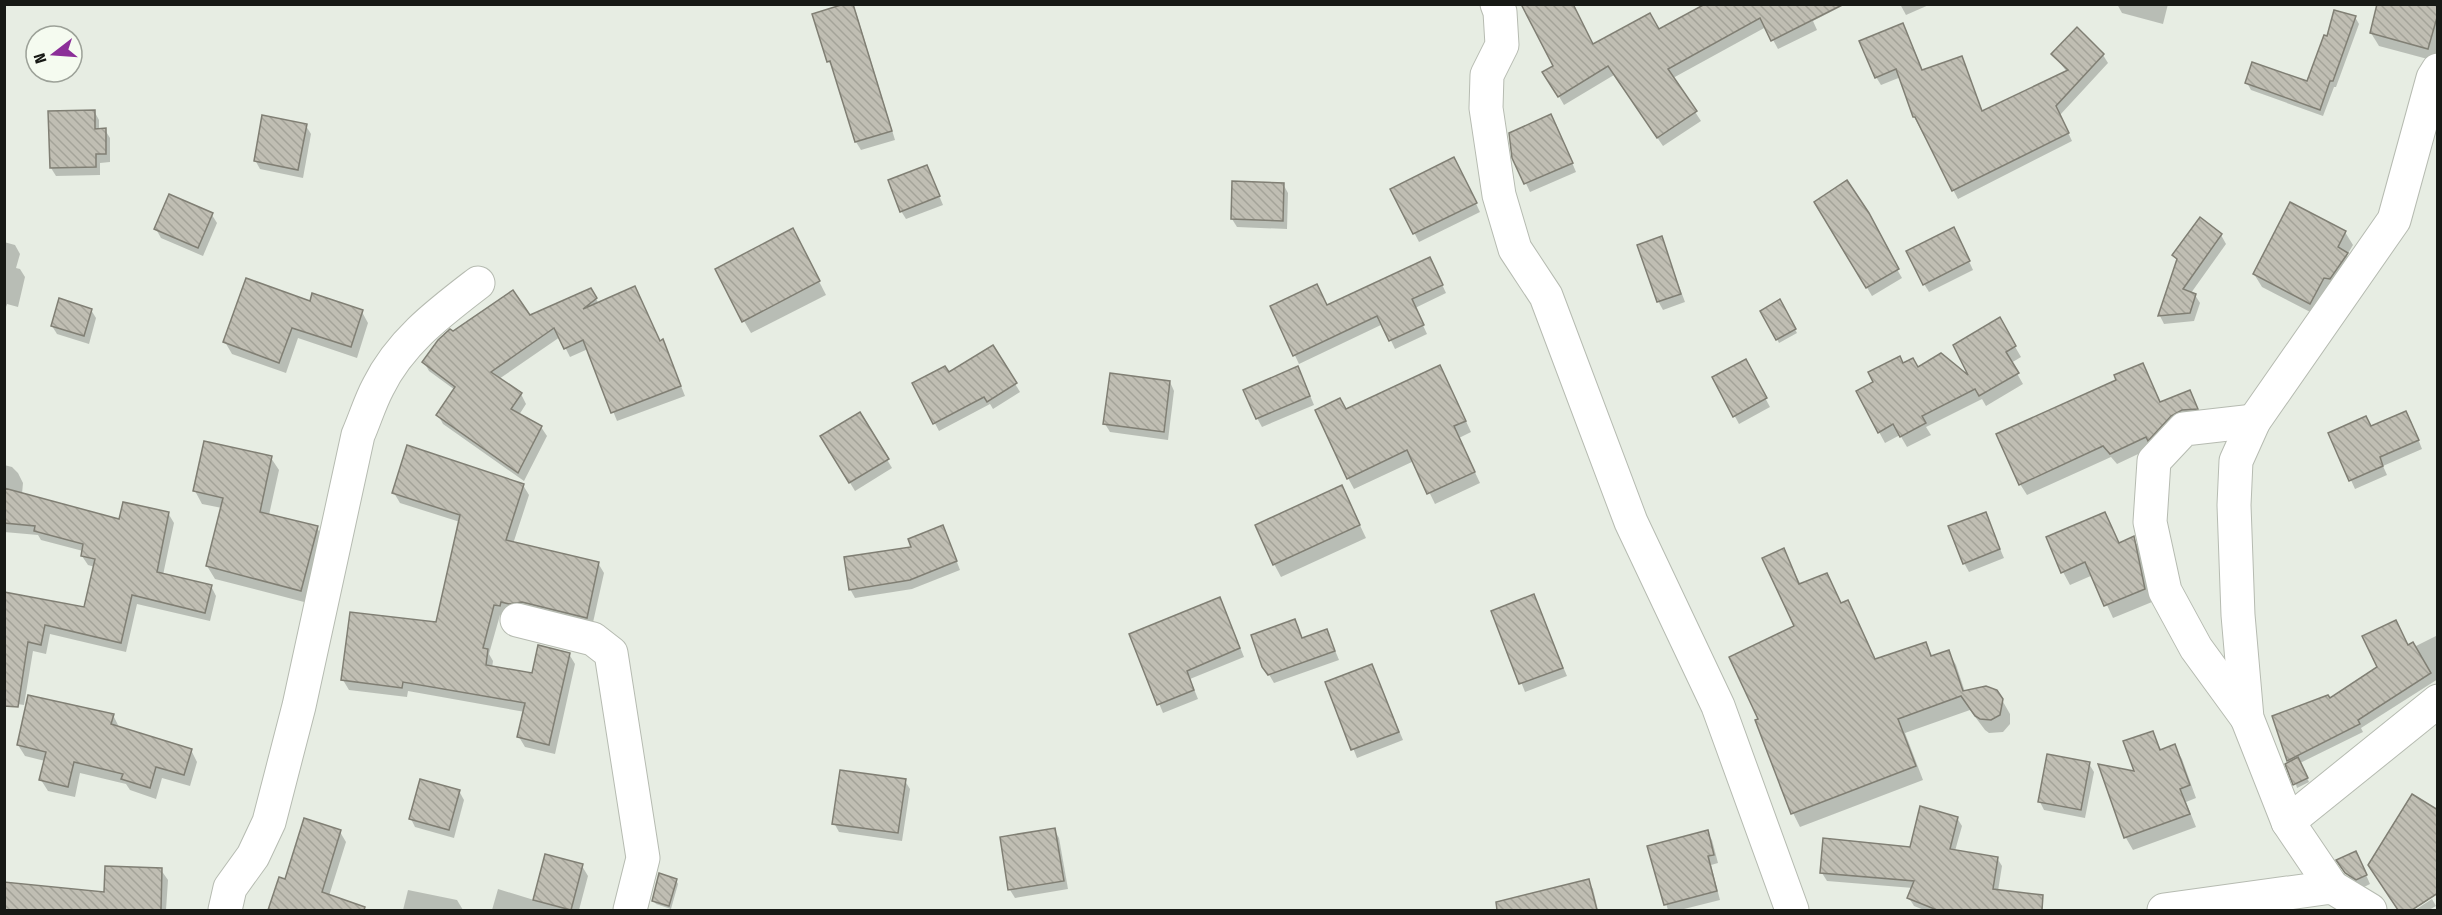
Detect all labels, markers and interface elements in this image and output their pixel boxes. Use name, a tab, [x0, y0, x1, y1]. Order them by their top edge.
north arrow	[24, 24, 84, 84]
text: N	[30, 51, 51, 66]

